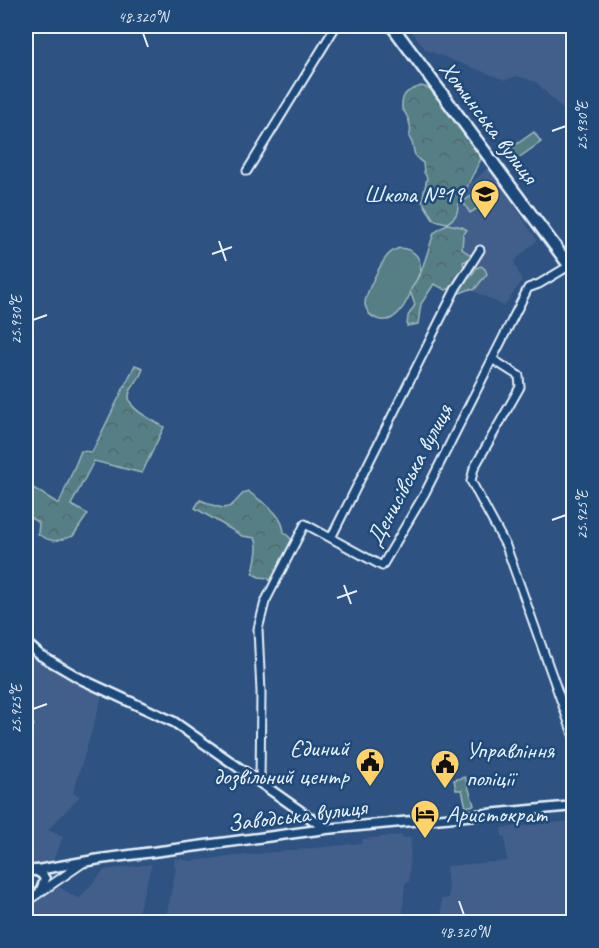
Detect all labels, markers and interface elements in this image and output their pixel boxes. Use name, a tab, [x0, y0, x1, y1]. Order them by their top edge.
text: 48.320°N	[118, 8, 171, 27]
street label: Хотинська вулиця	[433, 55, 546, 191]
text: 25.930°E	[573, 99, 592, 150]
school or university icon: Школа №19	[469, 178, 501, 220]
place label: Школа №19	[364, 179, 466, 209]
text: 25.930°E	[7, 293, 26, 344]
street label: Денисівська вулиця	[359, 398, 460, 551]
text: 25.925°E	[573, 488, 592, 539]
text: 25.925°E	[7, 682, 26, 733]
place label: Єдиний дозвільний центр	[214, 733, 351, 791]
place label: Управління поліції	[466, 735, 556, 793]
public building icon: Єдиний дозвільний центр	[354, 746, 386, 788]
public building icon: Управління поліції	[429, 748, 461, 790]
street label: Заводська вулиця	[226, 791, 370, 838]
hotel icon: Аристократ	[409, 798, 441, 840]
place label: Аристократ	[446, 799, 548, 829]
text: 48.320°N	[439, 923, 492, 942]

